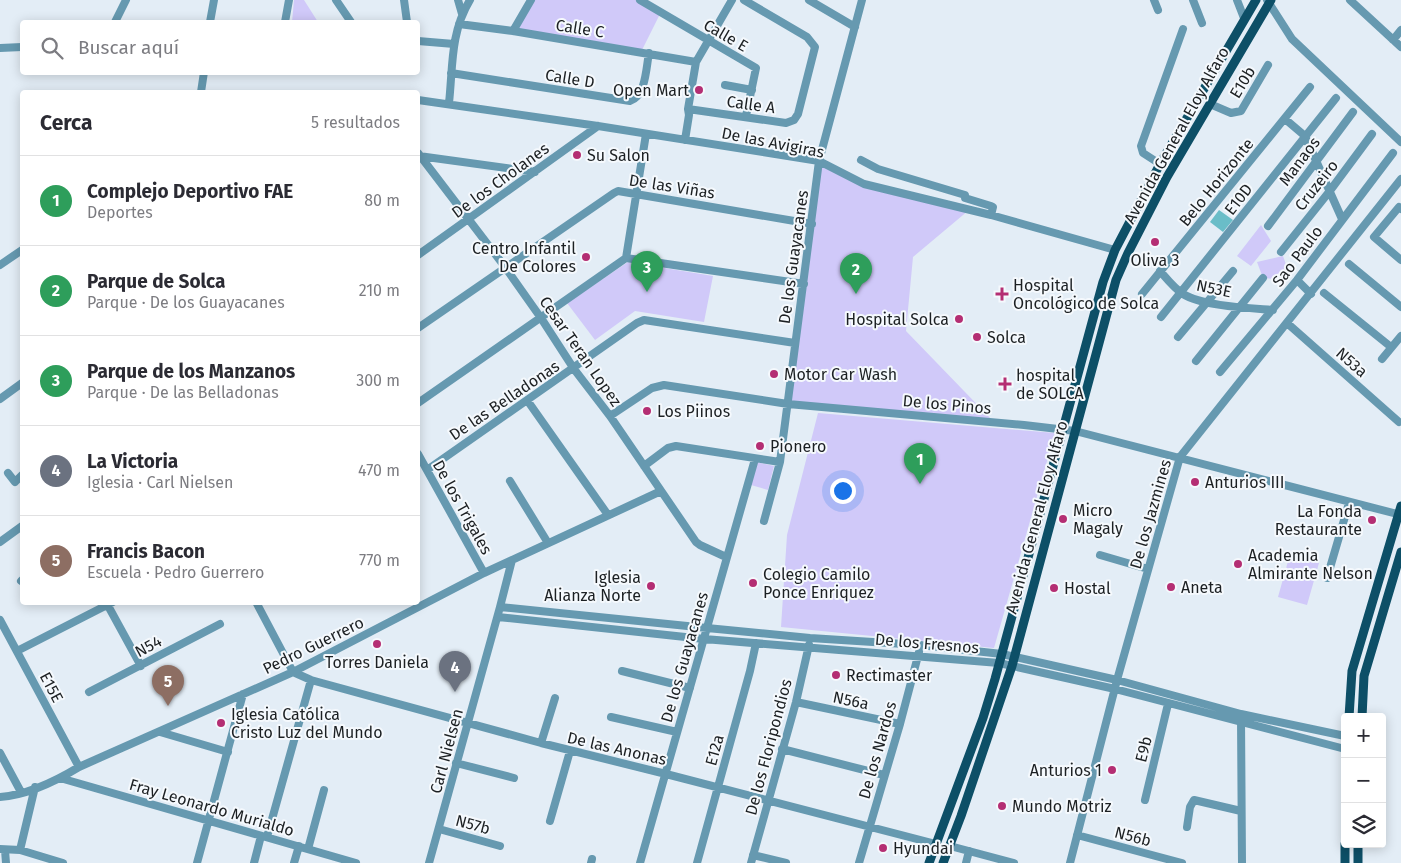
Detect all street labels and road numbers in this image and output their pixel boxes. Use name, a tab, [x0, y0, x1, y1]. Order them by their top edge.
street label: Calle C	[554, 15, 605, 42]
street label: Calle E	[700, 15, 751, 56]
street label: Avenida General Eloy Alfaro	[1120, 44, 1233, 227]
street label: E10b	[1226, 63, 1259, 102]
street label: Calle D	[544, 65, 596, 92]
street label: Calle A	[725, 92, 777, 117]
street label: De las Avigiras	[720, 123, 826, 162]
street label: Manaos	[1275, 133, 1324, 189]
street label: Belo Horizonte	[1175, 135, 1258, 230]
street label: De los Cholanes	[448, 139, 553, 222]
street label: Cruzeiro	[1291, 156, 1342, 215]
street label: De las Viñas	[628, 170, 716, 203]
street label: E10D	[1220, 180, 1256, 219]
street label: De los Guayacanes	[775, 189, 812, 325]
street label: Sao Paulo	[1268, 222, 1326, 291]
street label: N53E	[1195, 276, 1233, 301]
street label: Cesar Teran Lopez	[536, 293, 626, 410]
street label: N53a	[1332, 344, 1371, 381]
street label: De las Belladonas	[446, 357, 563, 444]
street label: De los Pinos	[902, 391, 992, 418]
street label: Avenida General Eloy Alfaro	[1002, 418, 1071, 616]
street label: De los Trigales	[429, 457, 496, 558]
street label: De los Jazmines	[1126, 457, 1175, 571]
street label: De los Guayacanes	[657, 590, 712, 725]
street label: Pedro Guerrero	[260, 613, 367, 678]
street label: De los Fresnos	[874, 629, 980, 658]
street label: N54	[132, 631, 165, 661]
street label: E15E	[36, 669, 67, 706]
street label: De los Floripondios	[741, 677, 796, 817]
street label: N56a	[831, 687, 871, 714]
street label: De los Nardos	[854, 699, 900, 801]
street label: Carl Nielsen	[426, 707, 467, 796]
street label: De las Anonas	[565, 728, 668, 769]
street label: E12a	[701, 732, 728, 768]
street label: E9b	[1131, 734, 1156, 764]
street label: Fray Leonardo Murialdo	[127, 775, 296, 840]
street label: N57b	[453, 811, 492, 838]
street label: N56b	[1113, 823, 1153, 850]

